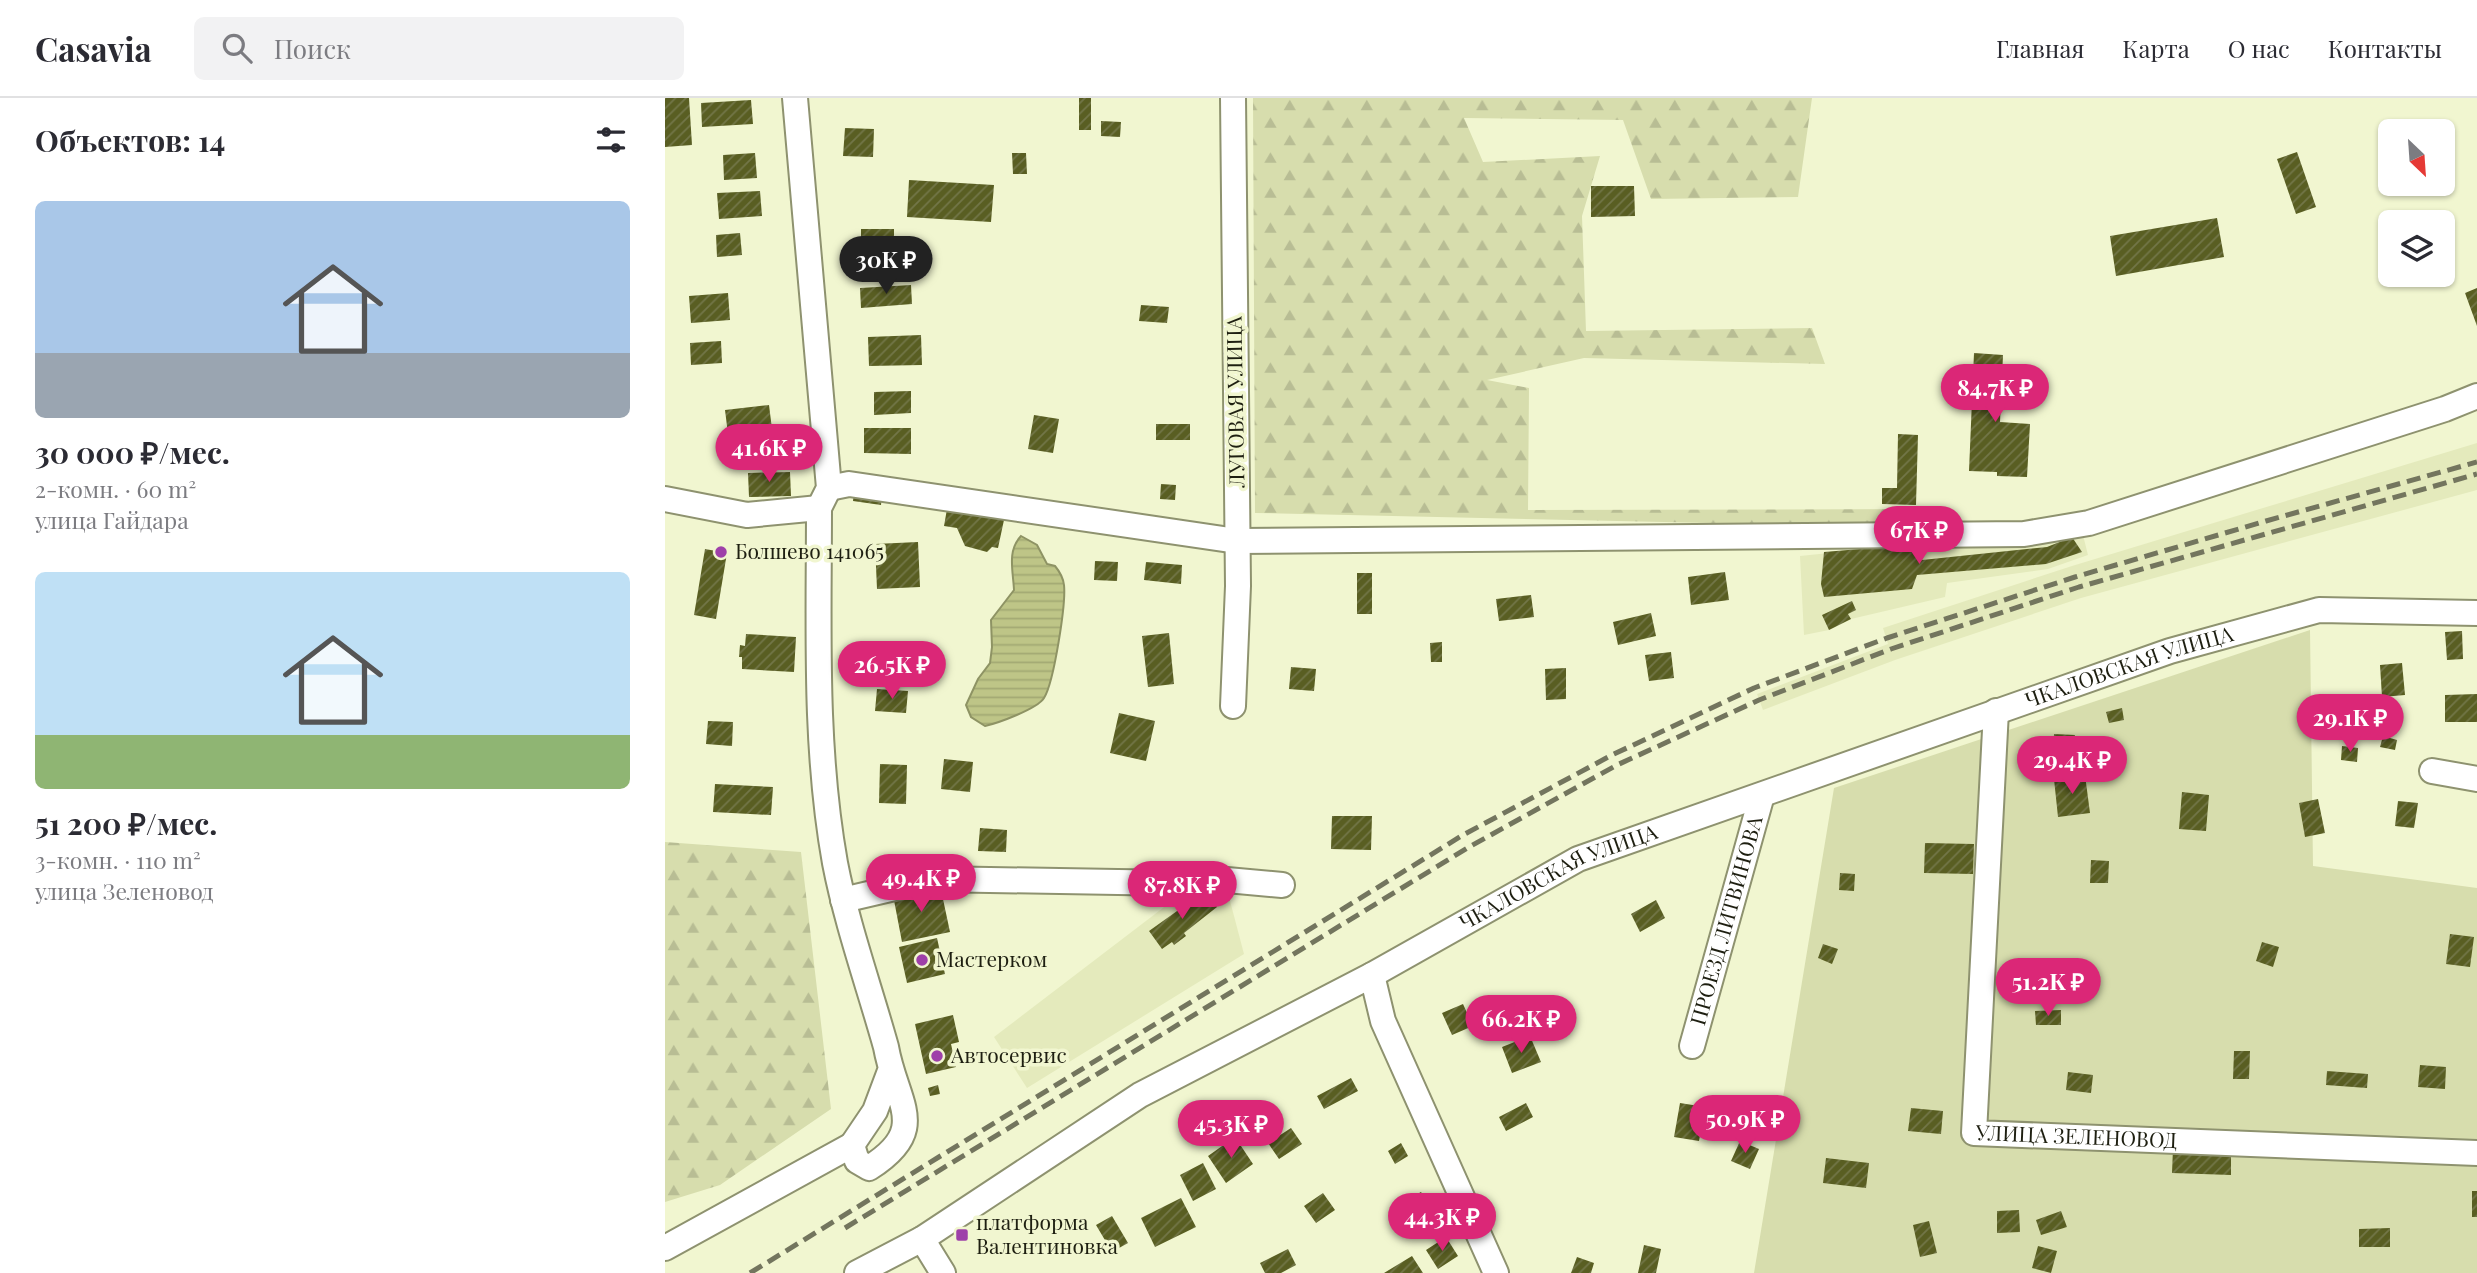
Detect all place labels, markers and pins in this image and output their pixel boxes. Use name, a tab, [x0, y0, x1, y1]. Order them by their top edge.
pin: 30K ₽	[837, 236, 935, 296]
pin: 84.7K ₽	[1930, 364, 2060, 424]
pin: 41.6K ₽	[704, 424, 834, 484]
pin: 67K ₽	[1870, 506, 1968, 566]
place label: Болшево 141065	[735, 536, 884, 564]
marker: Болшево 141065	[713, 544, 729, 560]
pin: 26.5K ₽	[827, 642, 957, 701]
pin: 29.1K ₽	[2285, 694, 2415, 754]
pin: 29.4K ₽	[2007, 736, 2137, 796]
pin: 49.4K ₽	[856, 854, 986, 914]
pin: 87.8K ₽	[1117, 862, 1247, 921]
place label: Мастерком	[936, 944, 1048, 972]
marker: Мастерком	[914, 952, 930, 968]
pin: 51.2K ₽	[1983, 958, 2113, 1018]
pin: 66.2K ₽	[1456, 996, 1586, 1055]
place label: Автосервис	[950, 1040, 1067, 1068]
marker: Автосервис	[929, 1048, 945, 1064]
pin: 50.9K ₽	[1680, 1096, 1810, 1155]
pin: 45.3K ₽	[1166, 1100, 1296, 1160]
pin: 44.3K ₽	[1377, 1194, 1507, 1253]
place label: платформа Валентиновка	[976, 1207, 1118, 1259]
marker: платформа Валентиновка	[954, 1227, 970, 1243]

